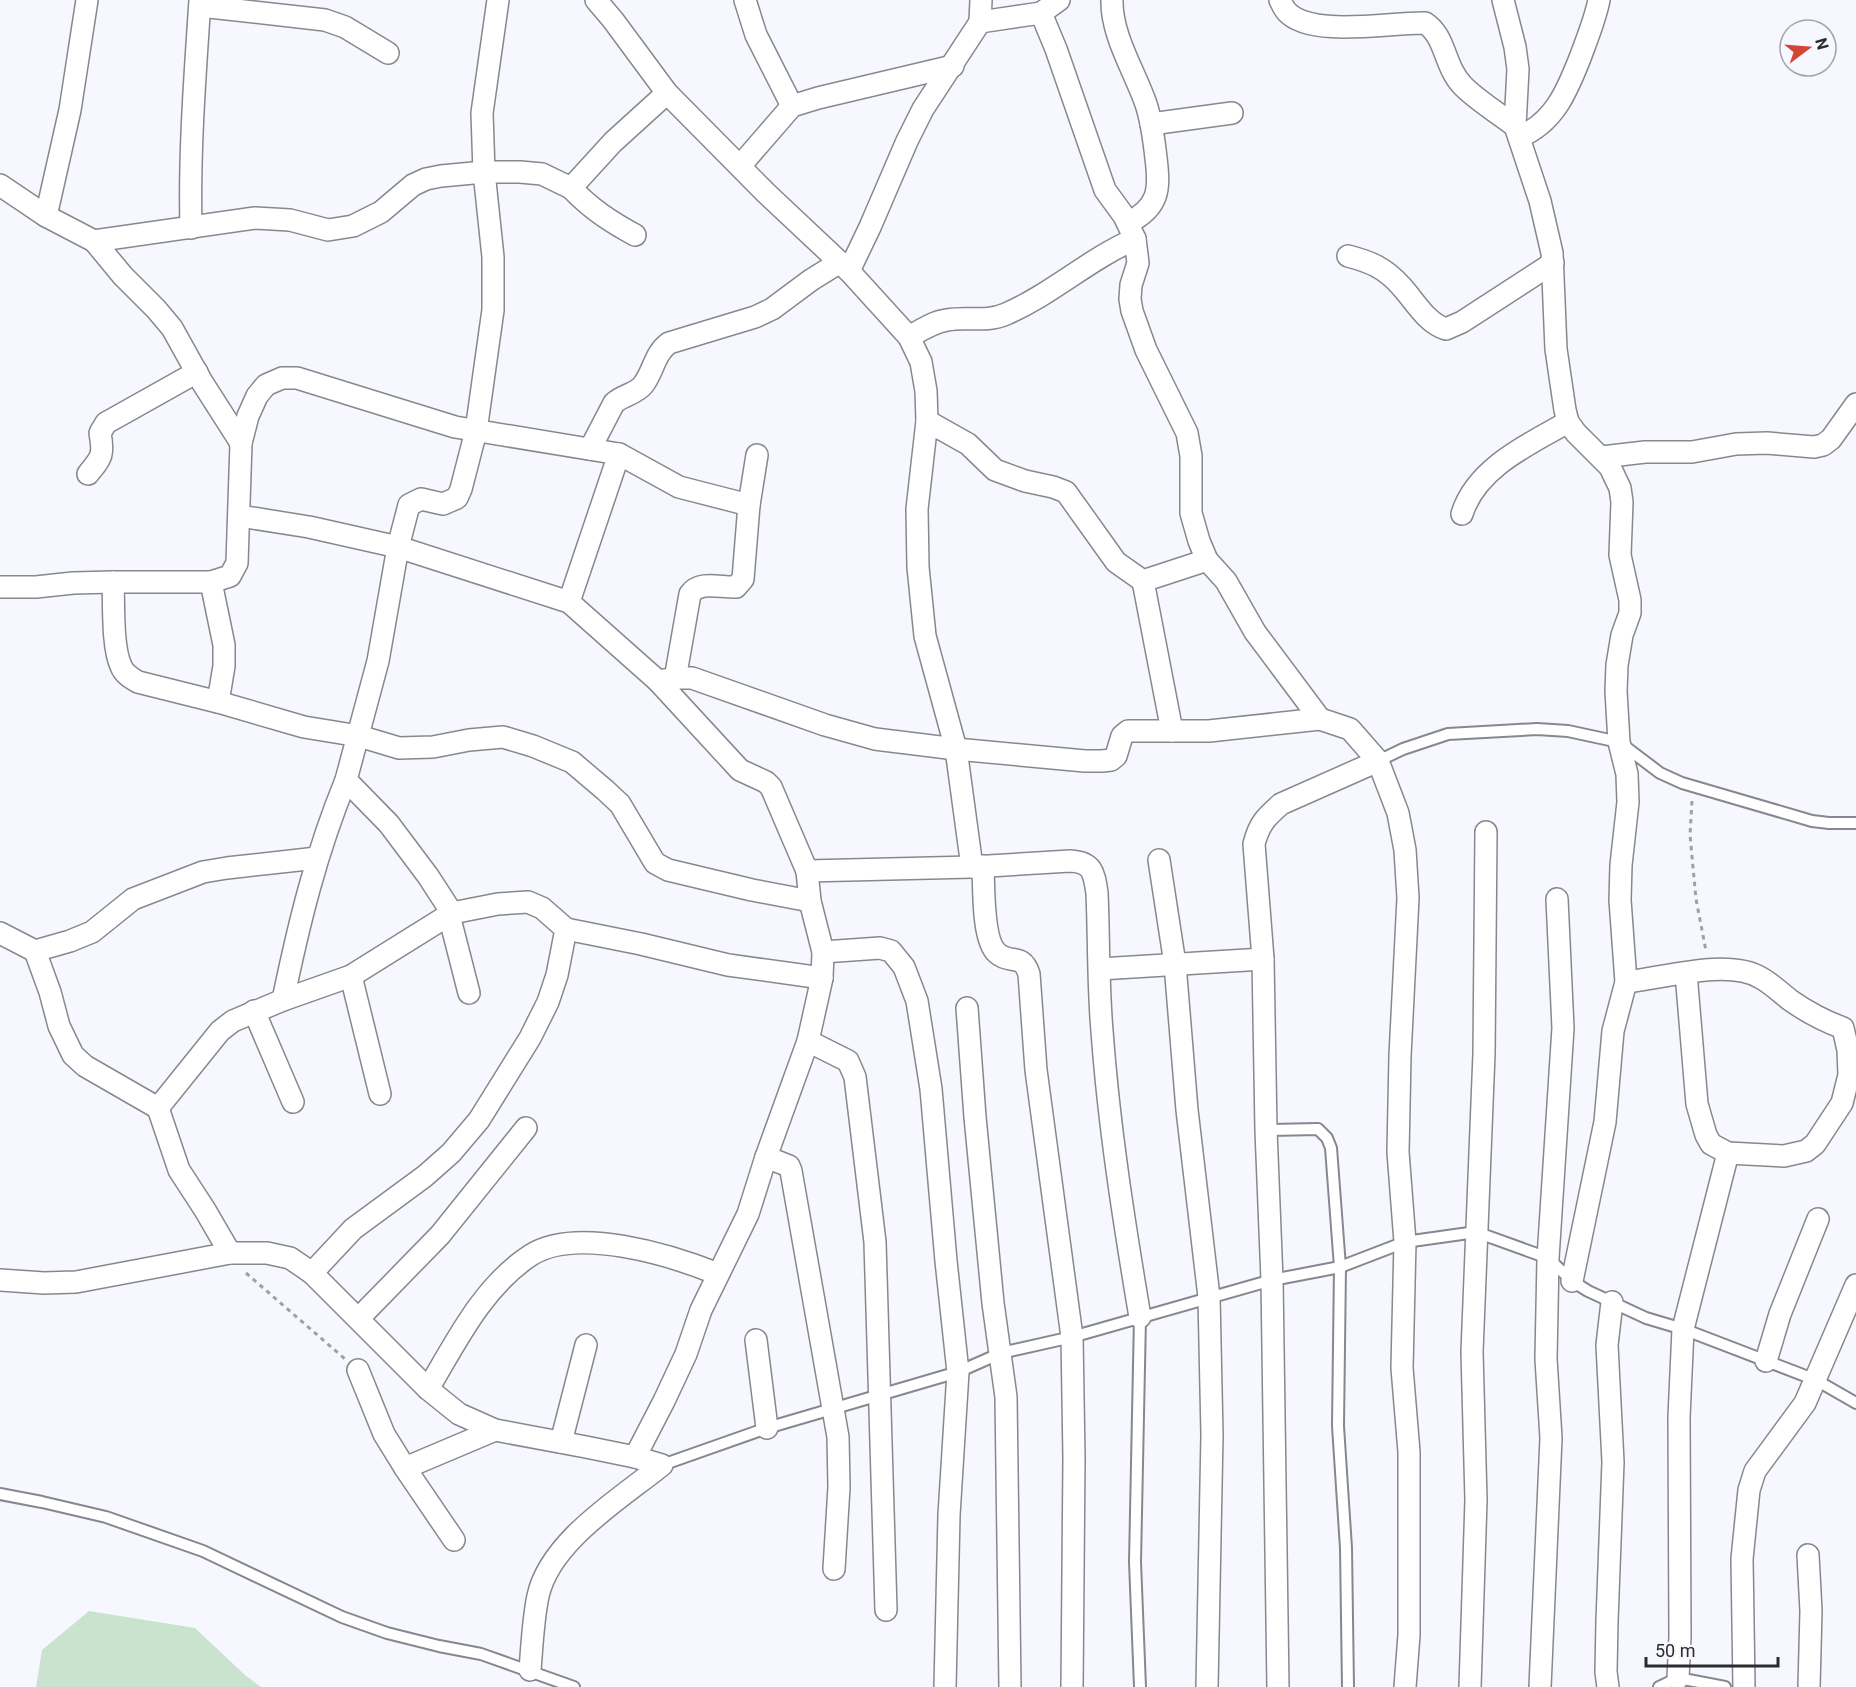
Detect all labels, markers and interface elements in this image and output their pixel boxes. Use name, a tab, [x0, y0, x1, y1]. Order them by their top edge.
north arrow	[1778, 18, 1838, 78]
text: N	[1811, 36, 1833, 52]
scale bar	[1646, 1630, 1778, 1668]
text: 50 m	[1655, 1640, 1695, 1661]

